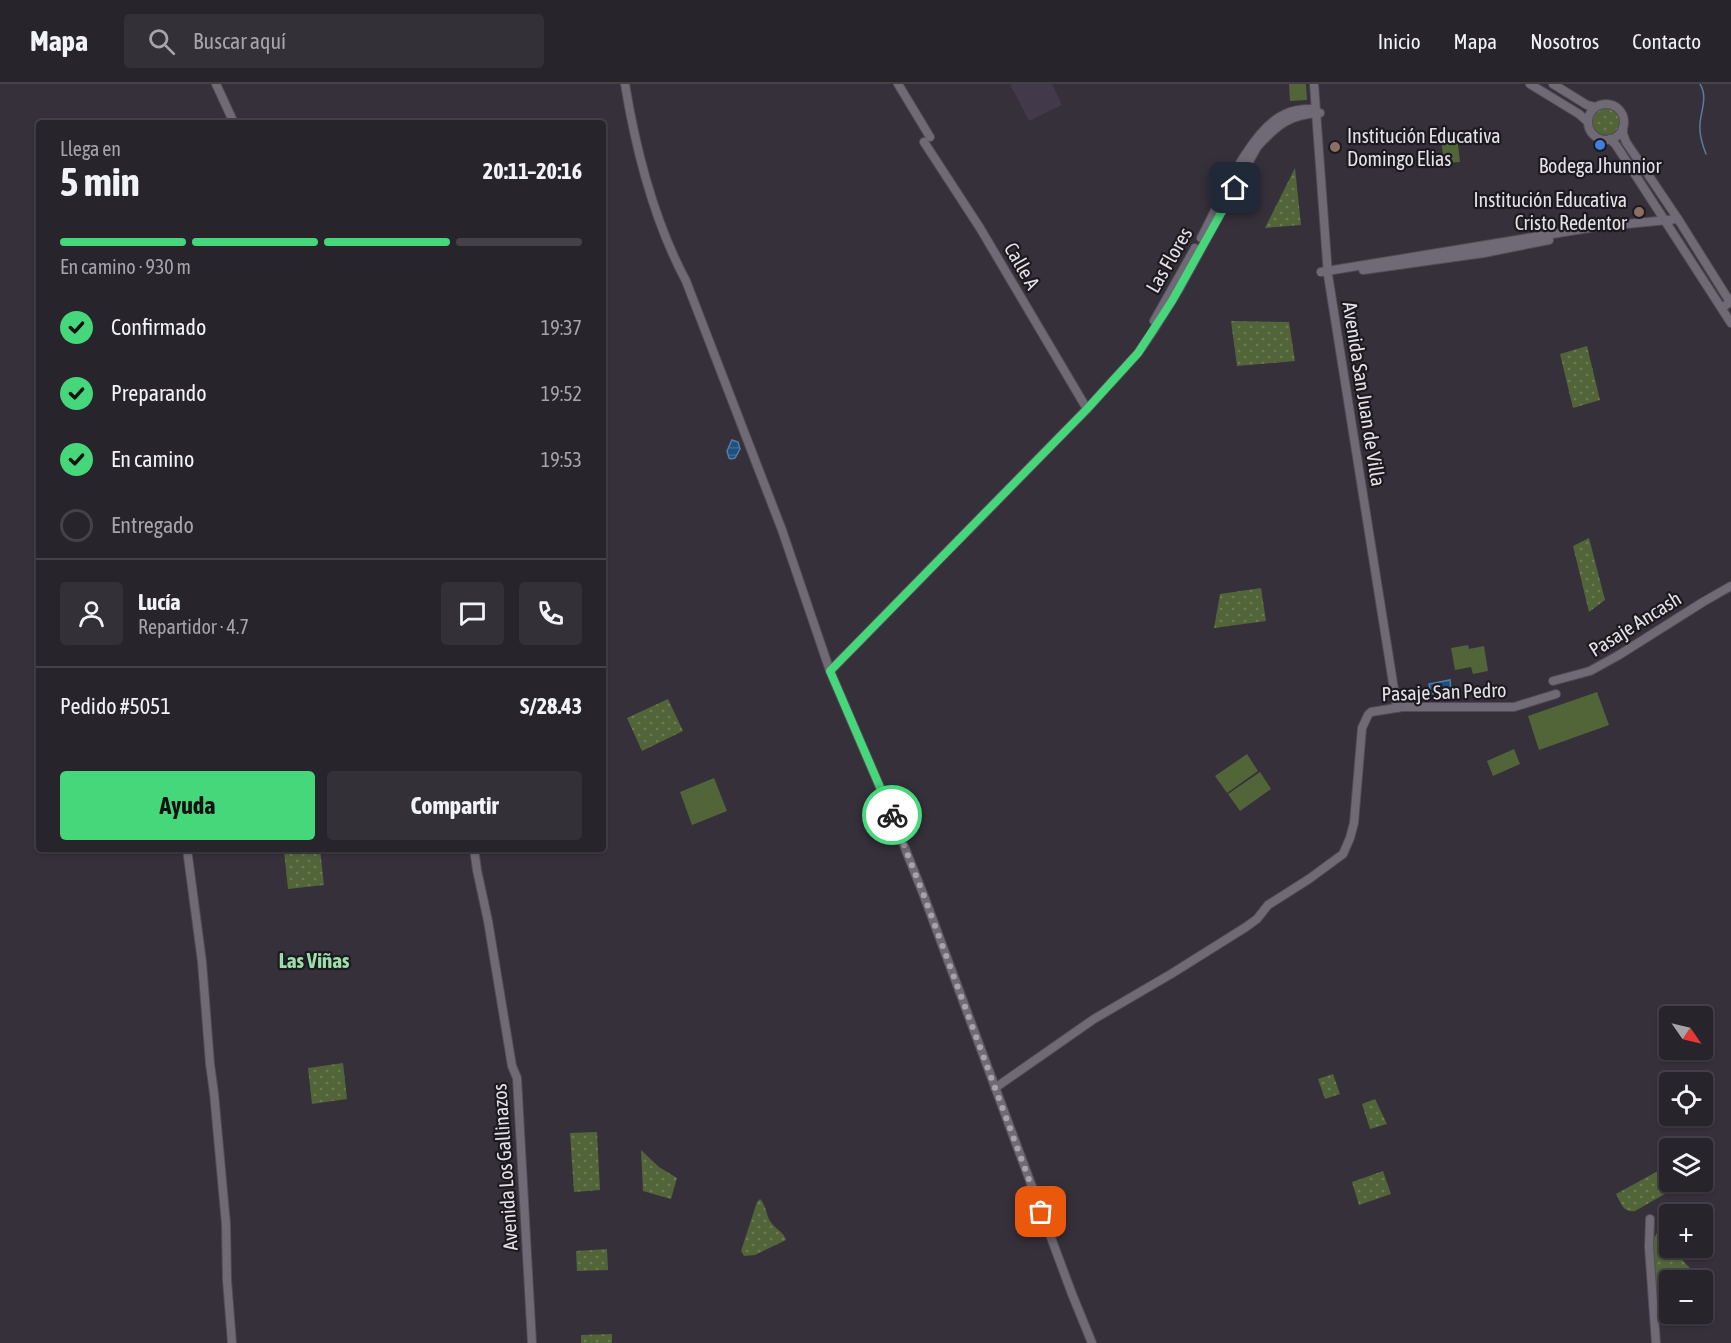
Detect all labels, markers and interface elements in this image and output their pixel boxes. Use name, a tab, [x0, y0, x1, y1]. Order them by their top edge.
search box	[124, 14, 544, 68]
text: Mapa	[30, 25, 88, 57]
icon: search	[145, 25, 178, 58]
text: Buscar aquí	[193, 28, 286, 54]
text: Inicio	[1378, 29, 1421, 53]
text: Mapa	[1454, 29, 1497, 53]
text: Nosotros	[1530, 29, 1599, 53]
text: Contacto	[1632, 29, 1701, 53]
place label: Institución Educativa Domingo Elias	[1347, 124, 1501, 170]
text: Llega en	[60, 137, 121, 160]
marker: Bodega Jhunnior	[1593, 138, 1607, 152]
marker: Institución Educativa Domingo Elias	[1328, 140, 1342, 154]
place label: Bodega Jhunnior	[1539, 154, 1662, 177]
text: 20:11–20:16	[483, 158, 582, 184]
text: 5 min	[60, 160, 140, 204]
pin	[1209, 162, 1260, 213]
icon: home	[1218, 171, 1251, 204]
place label: Institución Educativa Cristo Redentor	[1473, 188, 1628, 234]
marker: Institución Educativa Cristo Redentor	[1632, 205, 1646, 219]
street label: Las Flores	[1141, 223, 1196, 296]
street label: Calle A	[1000, 238, 1045, 293]
text: En camino · 930 m	[60, 255, 191, 278]
street label: Avenida San Juan de Villa	[1339, 300, 1390, 488]
icon: check	[60, 311, 93, 344]
text: Confirmado	[111, 314, 206, 340]
text: 19:37	[541, 316, 582, 339]
icon: check	[60, 377, 93, 410]
text: Preparando	[111, 380, 207, 406]
text: 19:52	[541, 382, 582, 405]
icon: check	[60, 443, 93, 476]
text: En camino	[111, 446, 194, 472]
text: 19:53	[541, 448, 582, 471]
text: Entregado	[111, 512, 194, 538]
button: person	[60, 582, 123, 645]
button: chat	[441, 582, 504, 645]
button: phone	[519, 582, 582, 645]
street label: Pasaje Ancash	[1584, 586, 1685, 661]
text: Lucía	[138, 589, 181, 615]
text: Repartidor · 4.7	[138, 615, 249, 638]
street label: Pasaje San Pedro	[1381, 678, 1507, 705]
text: Pedido #5051	[60, 693, 171, 719]
text: S/28.43	[520, 693, 582, 719]
button: Ayuda	[60, 771, 315, 840]
button: Compartir	[327, 771, 582, 840]
courier	[862, 785, 922, 845]
icon: bike	[876, 799, 909, 832]
district label: Las Viñas	[279, 948, 350, 972]
north arrow	[1659, 1006, 1713, 1060]
map controls	[1659, 1006, 1713, 1324]
button: locate	[1659, 1072, 1713, 1126]
street label: Avenida Los Gallinazos	[487, 1083, 522, 1251]
button: layers	[1659, 1138, 1713, 1192]
pin	[1015, 1186, 1066, 1237]
icon: bag	[1024, 1195, 1057, 1228]
button: +	[1659, 1204, 1713, 1258]
button: −	[1659, 1270, 1713, 1324]

